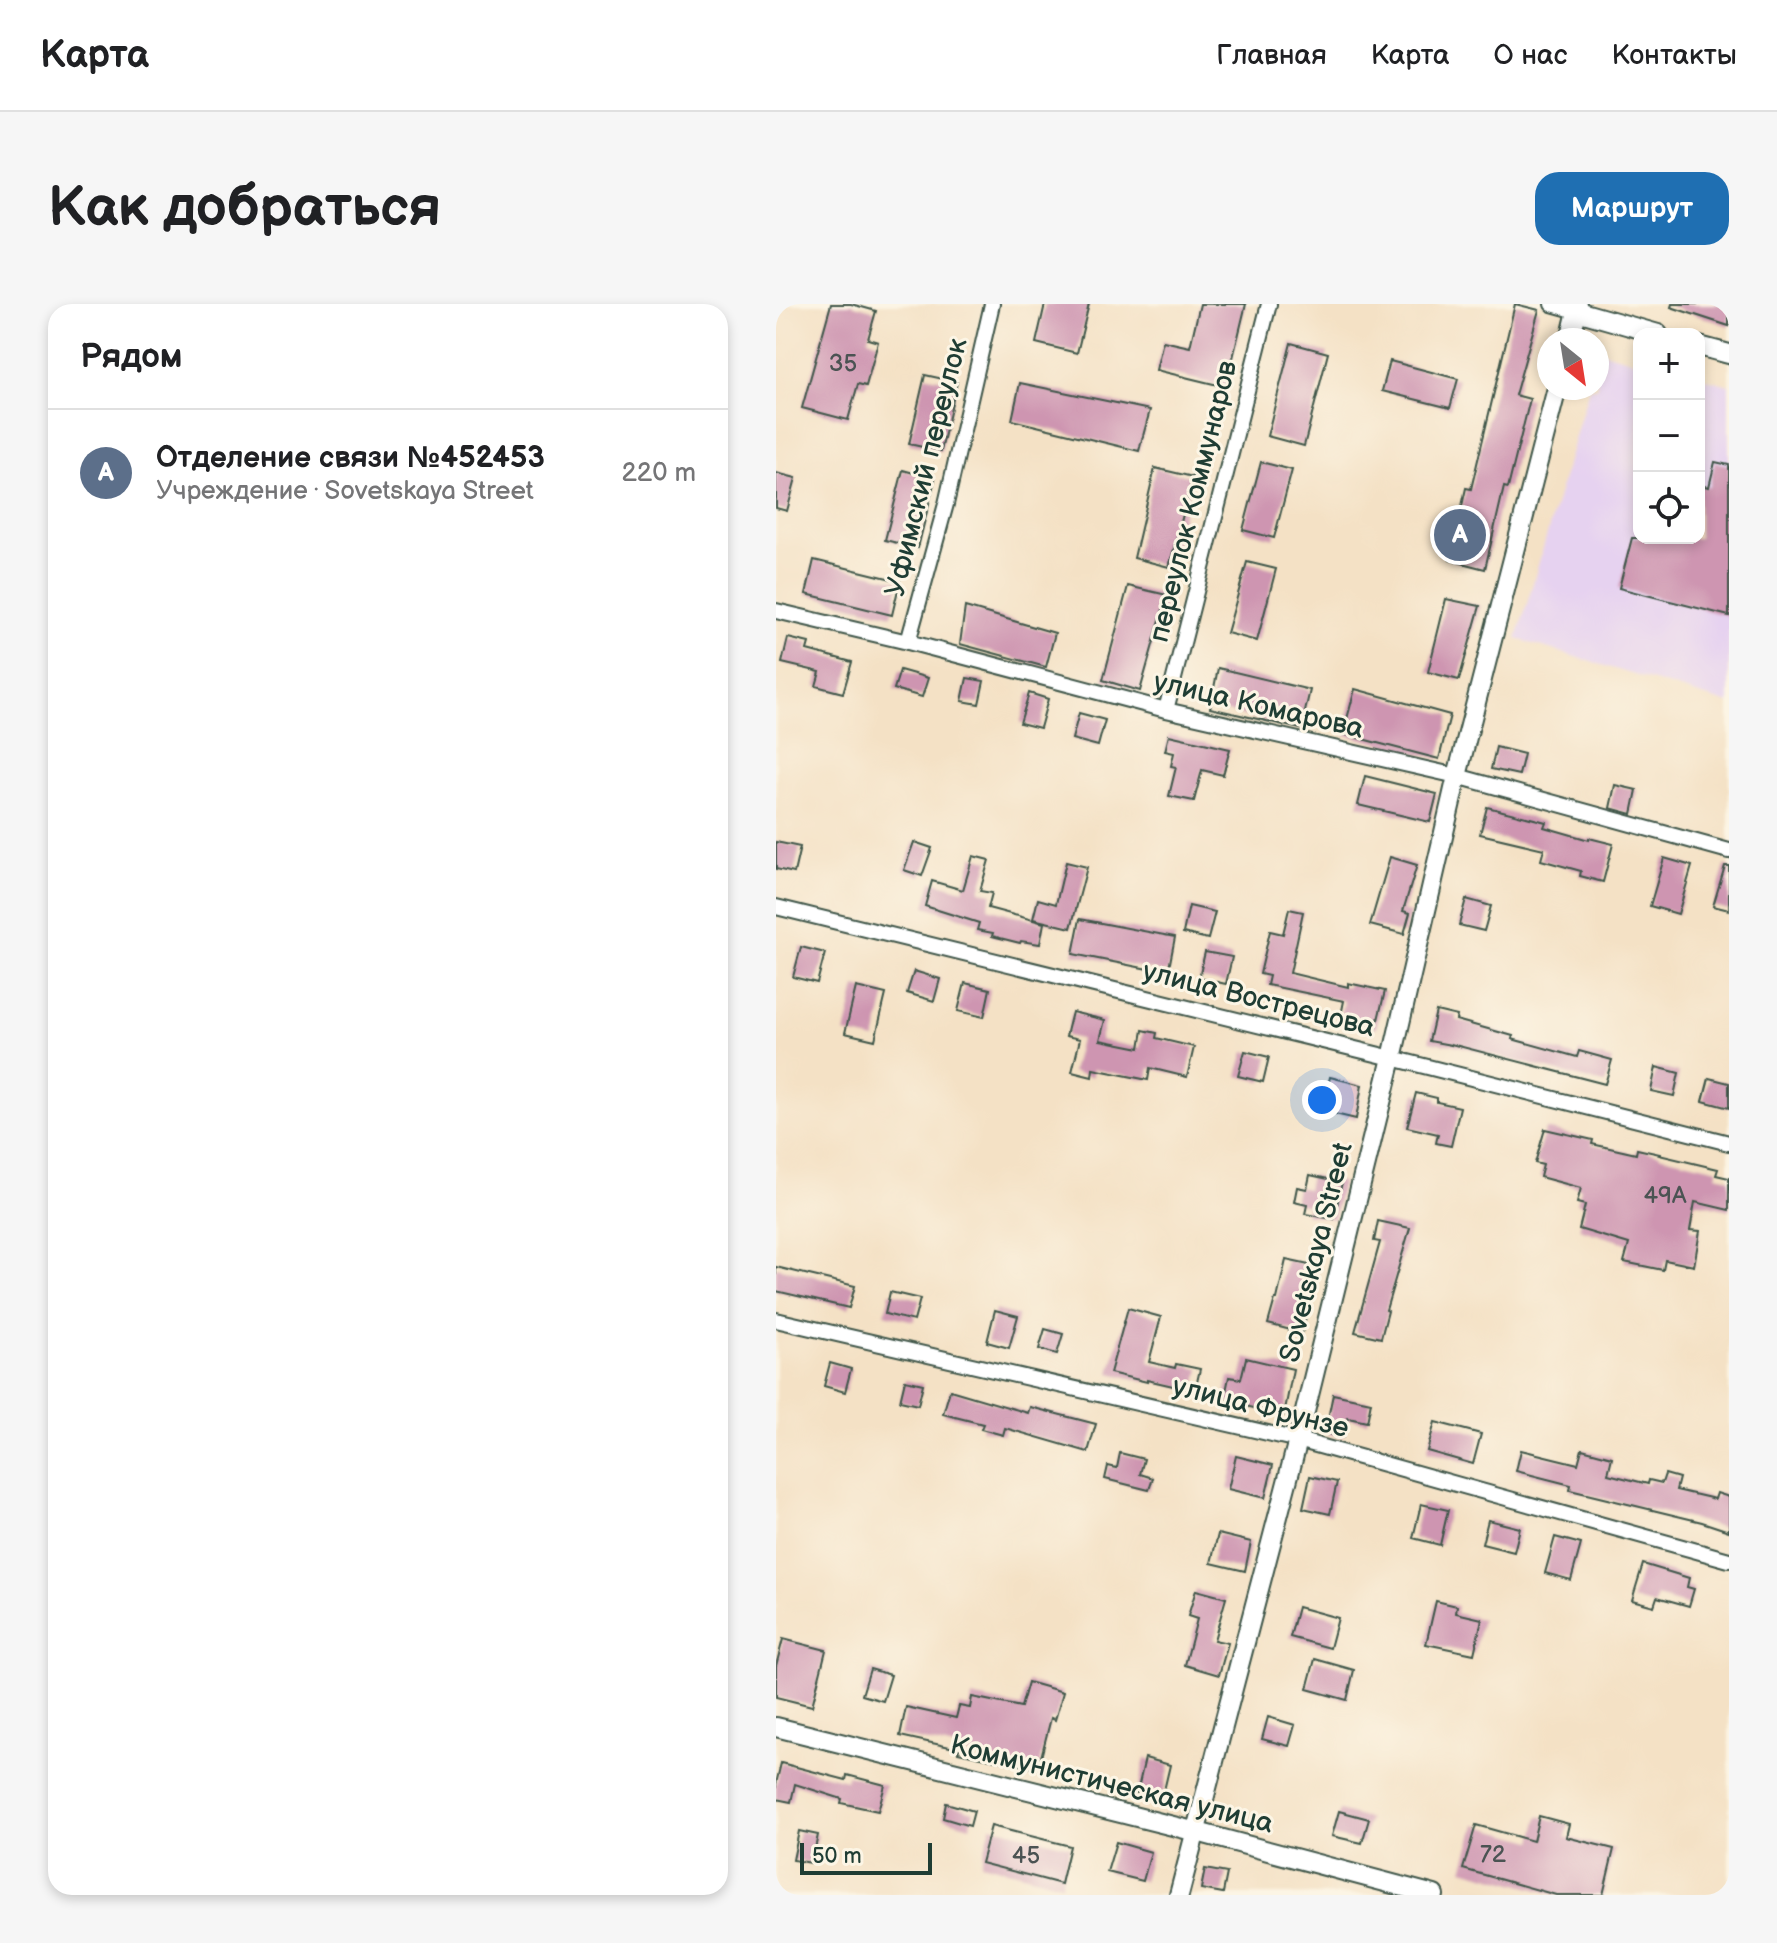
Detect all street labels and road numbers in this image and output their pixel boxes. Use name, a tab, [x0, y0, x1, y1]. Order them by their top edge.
street label: Уфимский переулок	[878, 335, 975, 600]
street label: переулок Коммунаров	[1142, 357, 1245, 646]
street label: улица Комарова	[1151, 665, 1367, 746]
street label: улица Вострецова	[1139, 955, 1378, 1044]
street label: Sovetskaya Street	[1273, 1139, 1360, 1366]
street label: улица Фрунзе	[1169, 1370, 1352, 1445]
street label: Коммунистическая улица	[947, 1728, 1277, 1841]

